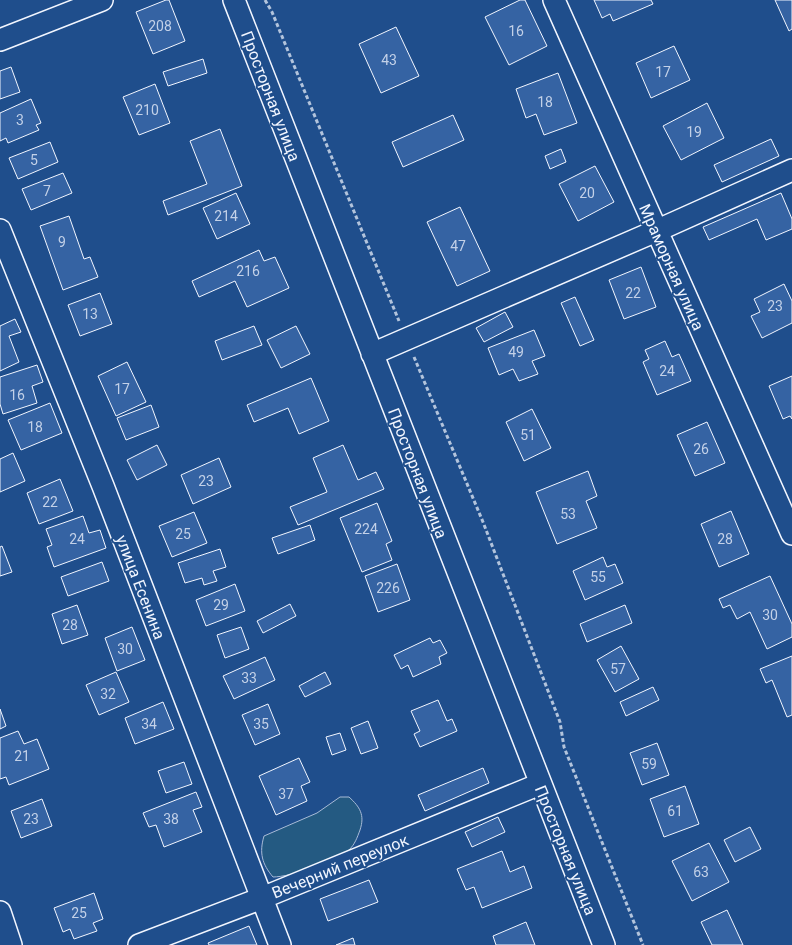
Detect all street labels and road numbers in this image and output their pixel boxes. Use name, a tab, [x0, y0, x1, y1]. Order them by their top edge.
street label: Просторная улица	[237, 28, 304, 164]
street label: Мраморная улица	[635, 201, 708, 333]
street label: Просторная улица	[384, 405, 451, 541]
street label: улица Есенина	[112, 532, 169, 642]
street label: Просторная улица	[531, 783, 600, 918]
street label: Вечерний переулок	[269, 830, 412, 903]

